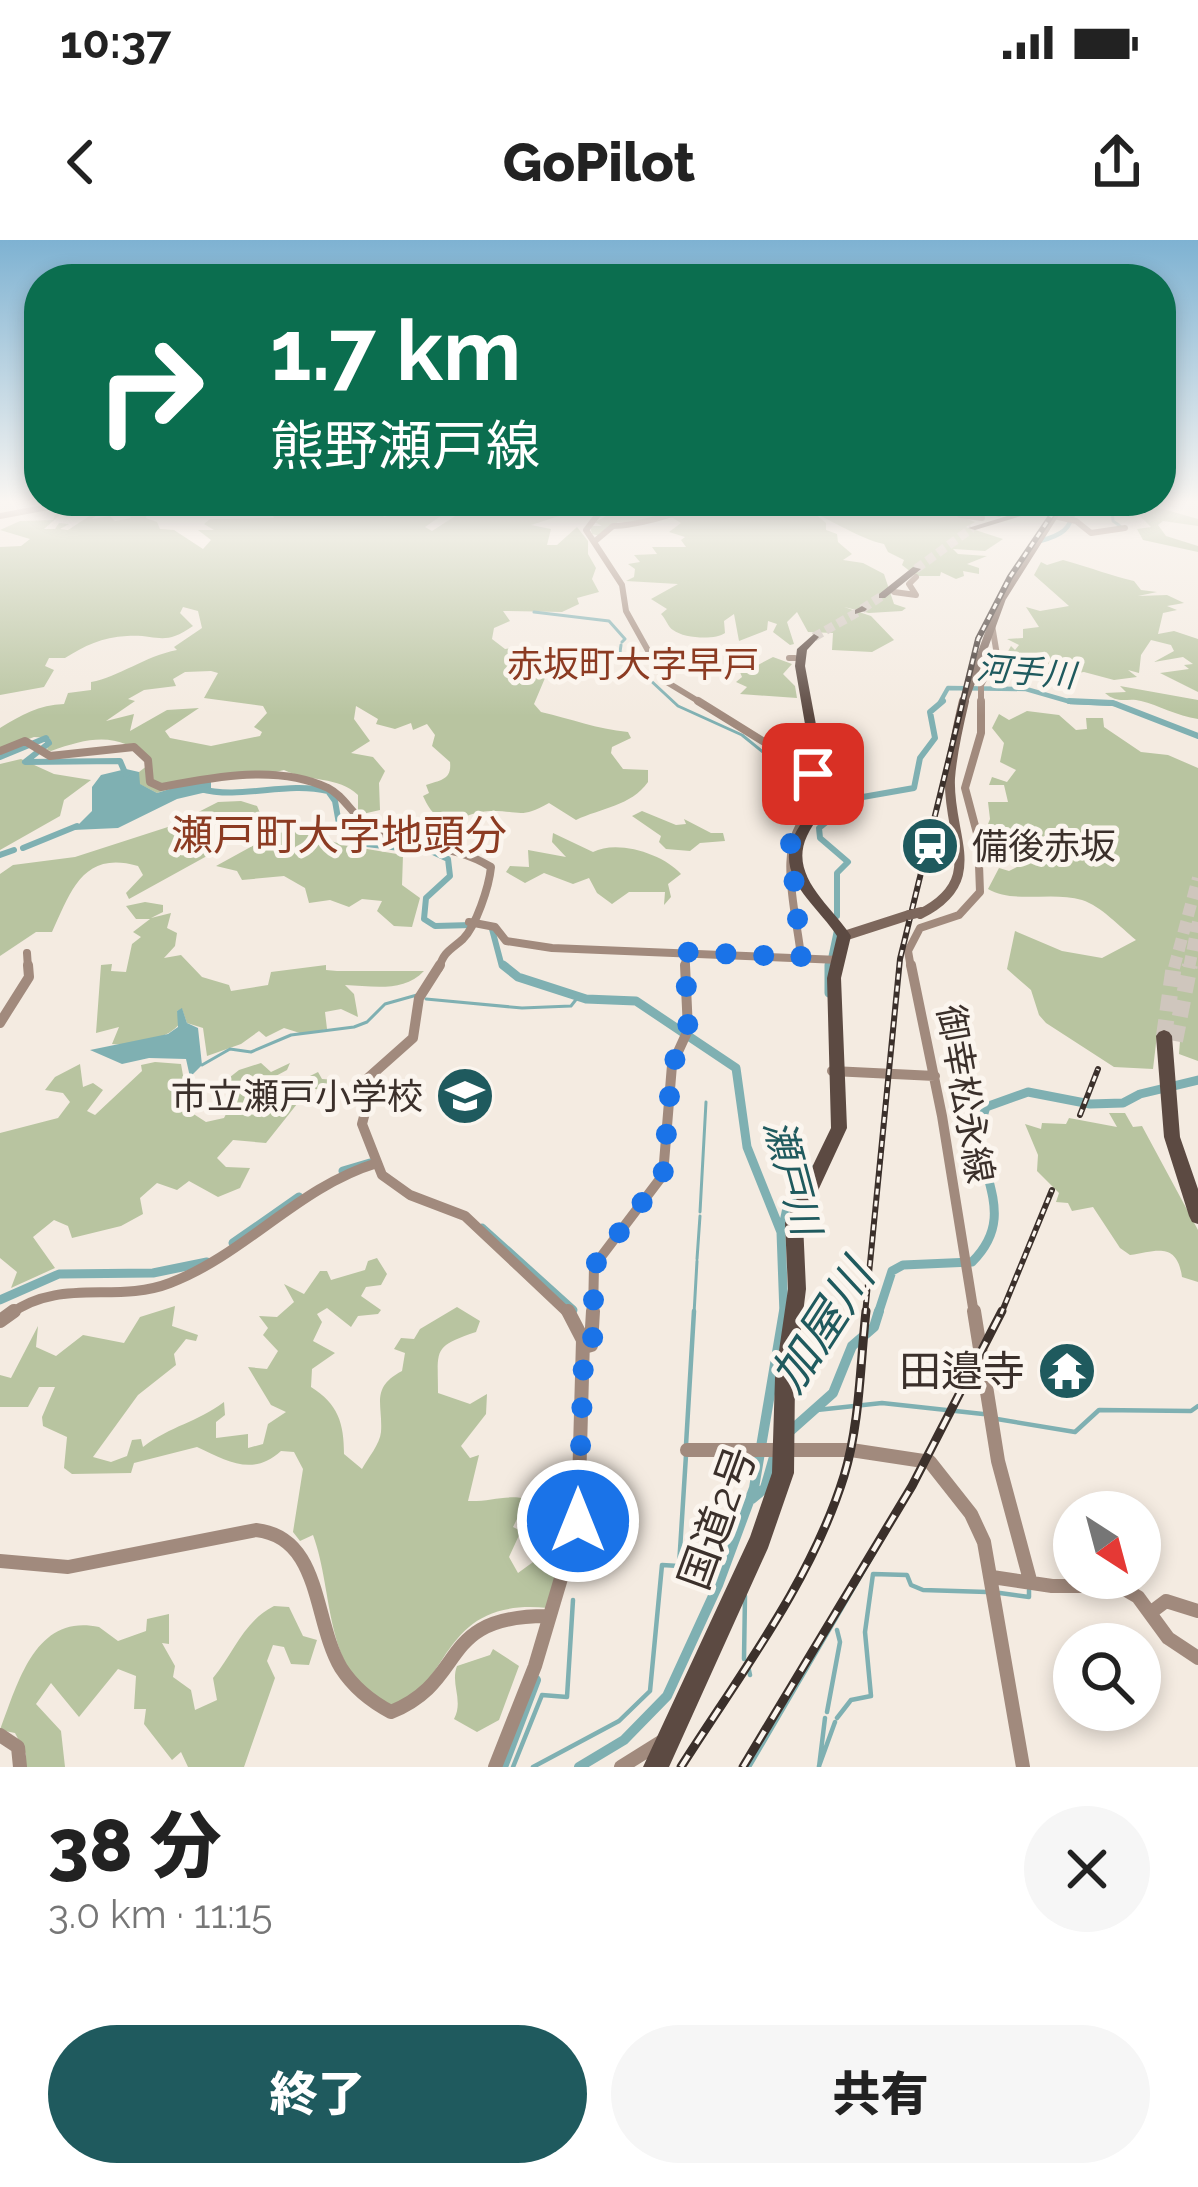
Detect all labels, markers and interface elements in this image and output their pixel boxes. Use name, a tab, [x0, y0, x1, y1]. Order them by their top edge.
text: 10:37	[60, 16, 171, 69]
icon: back	[48, 129, 114, 195]
icon: share	[1084, 129, 1150, 195]
text: GoPilot	[503, 130, 695, 194]
text: 1.7 km	[270, 301, 521, 400]
icon: right	[72, 312, 228, 468]
text: 熊野瀬戸線	[270, 414, 540, 478]
district label: 赤坂町大字早戸	[507, 643, 759, 685]
water label: 河手川	[975, 648, 1080, 695]
pin	[762, 723, 864, 825]
icon: arrive	[780, 741, 846, 807]
district label: 瀬戸町大字地頭分	[171, 811, 507, 860]
station icon: 備後赤坂	[899, 815, 961, 877]
place label: 備後赤坂	[972, 825, 1116, 867]
street label: 御幸松永線	[930, 1002, 1002, 1186]
school or university icon: 市立瀬戸小学校	[434, 1065, 496, 1127]
place label: 市立瀬戸小学校	[171, 1075, 423, 1117]
water label: 瀬戸川	[756, 1115, 831, 1243]
water label: 加屋川	[759, 1246, 887, 1402]
temple icon: 田邉寺	[1036, 1340, 1098, 1402]
place label: 田邉寺	[899, 1347, 1025, 1396]
street label: 国道2号	[669, 1440, 766, 1596]
position arrow	[515, 1458, 641, 1584]
north arrow	[1053, 1491, 1161, 1599]
map controls	[1053, 1491, 1161, 1731]
button: search	[1053, 1623, 1161, 1731]
text: 38 分	[48, 1803, 221, 1888]
button: close	[1024, 1806, 1150, 1932]
text: 3.0 km · 11:15	[48, 1891, 272, 1937]
button: 終了	[48, 2025, 587, 2163]
button: 共有	[611, 2025, 1150, 2163]

